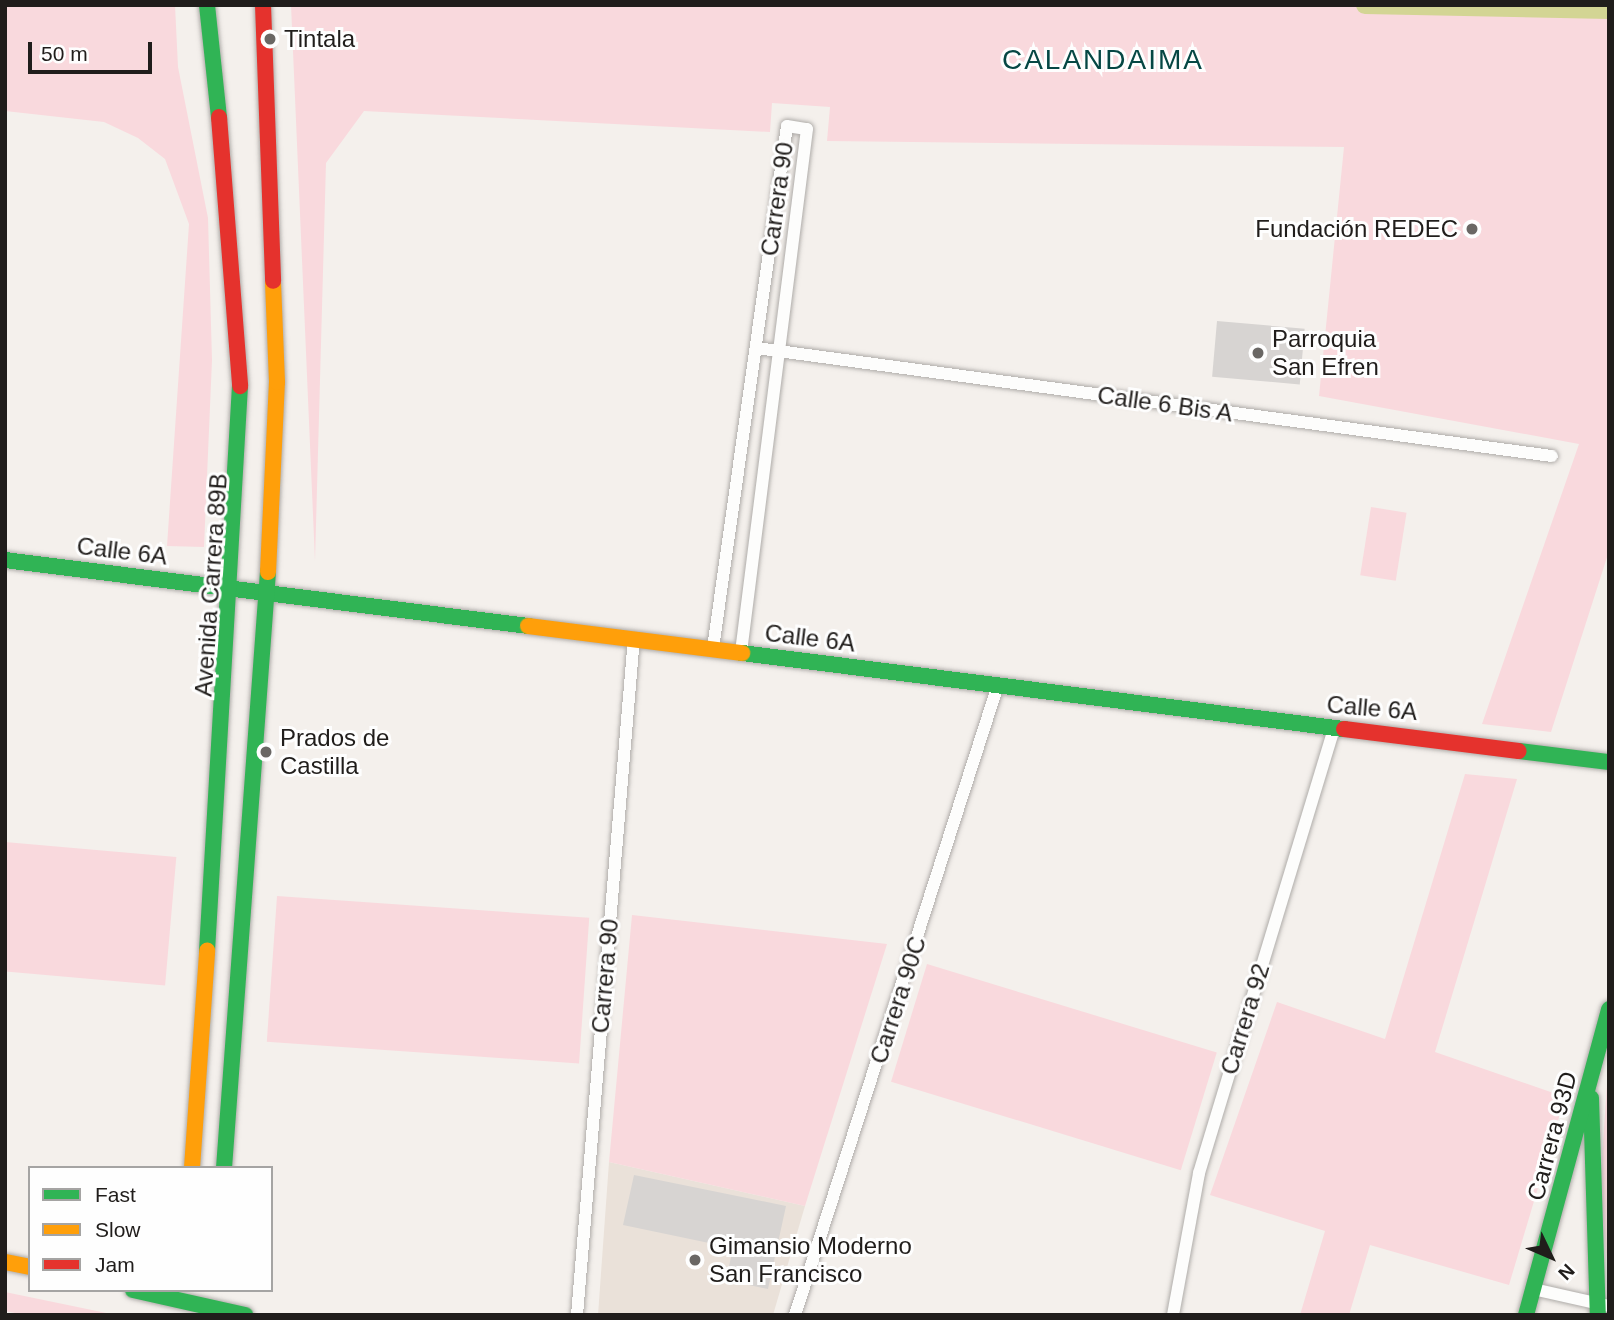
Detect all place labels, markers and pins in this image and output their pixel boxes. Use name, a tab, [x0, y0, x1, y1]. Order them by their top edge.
place label: Tintala	[284, 25, 355, 53]
marker: Tintala	[262, 31, 278, 47]
place label: Fundación REDEC	[1255, 215, 1458, 243]
marker: Fundación REDEC	[1464, 221, 1480, 237]
place label: Parroquia San Efren	[1272, 325, 1379, 381]
marker: Parroquia San Efren	[1250, 345, 1266, 361]
place label: Prados de Castilla	[280, 724, 389, 780]
marker: Prados de Castilla	[258, 744, 274, 760]
place label: Gimansio Moderno San Francisco	[709, 1232, 912, 1288]
marker: Gimansio Moderno San Francisco	[687, 1252, 703, 1268]

